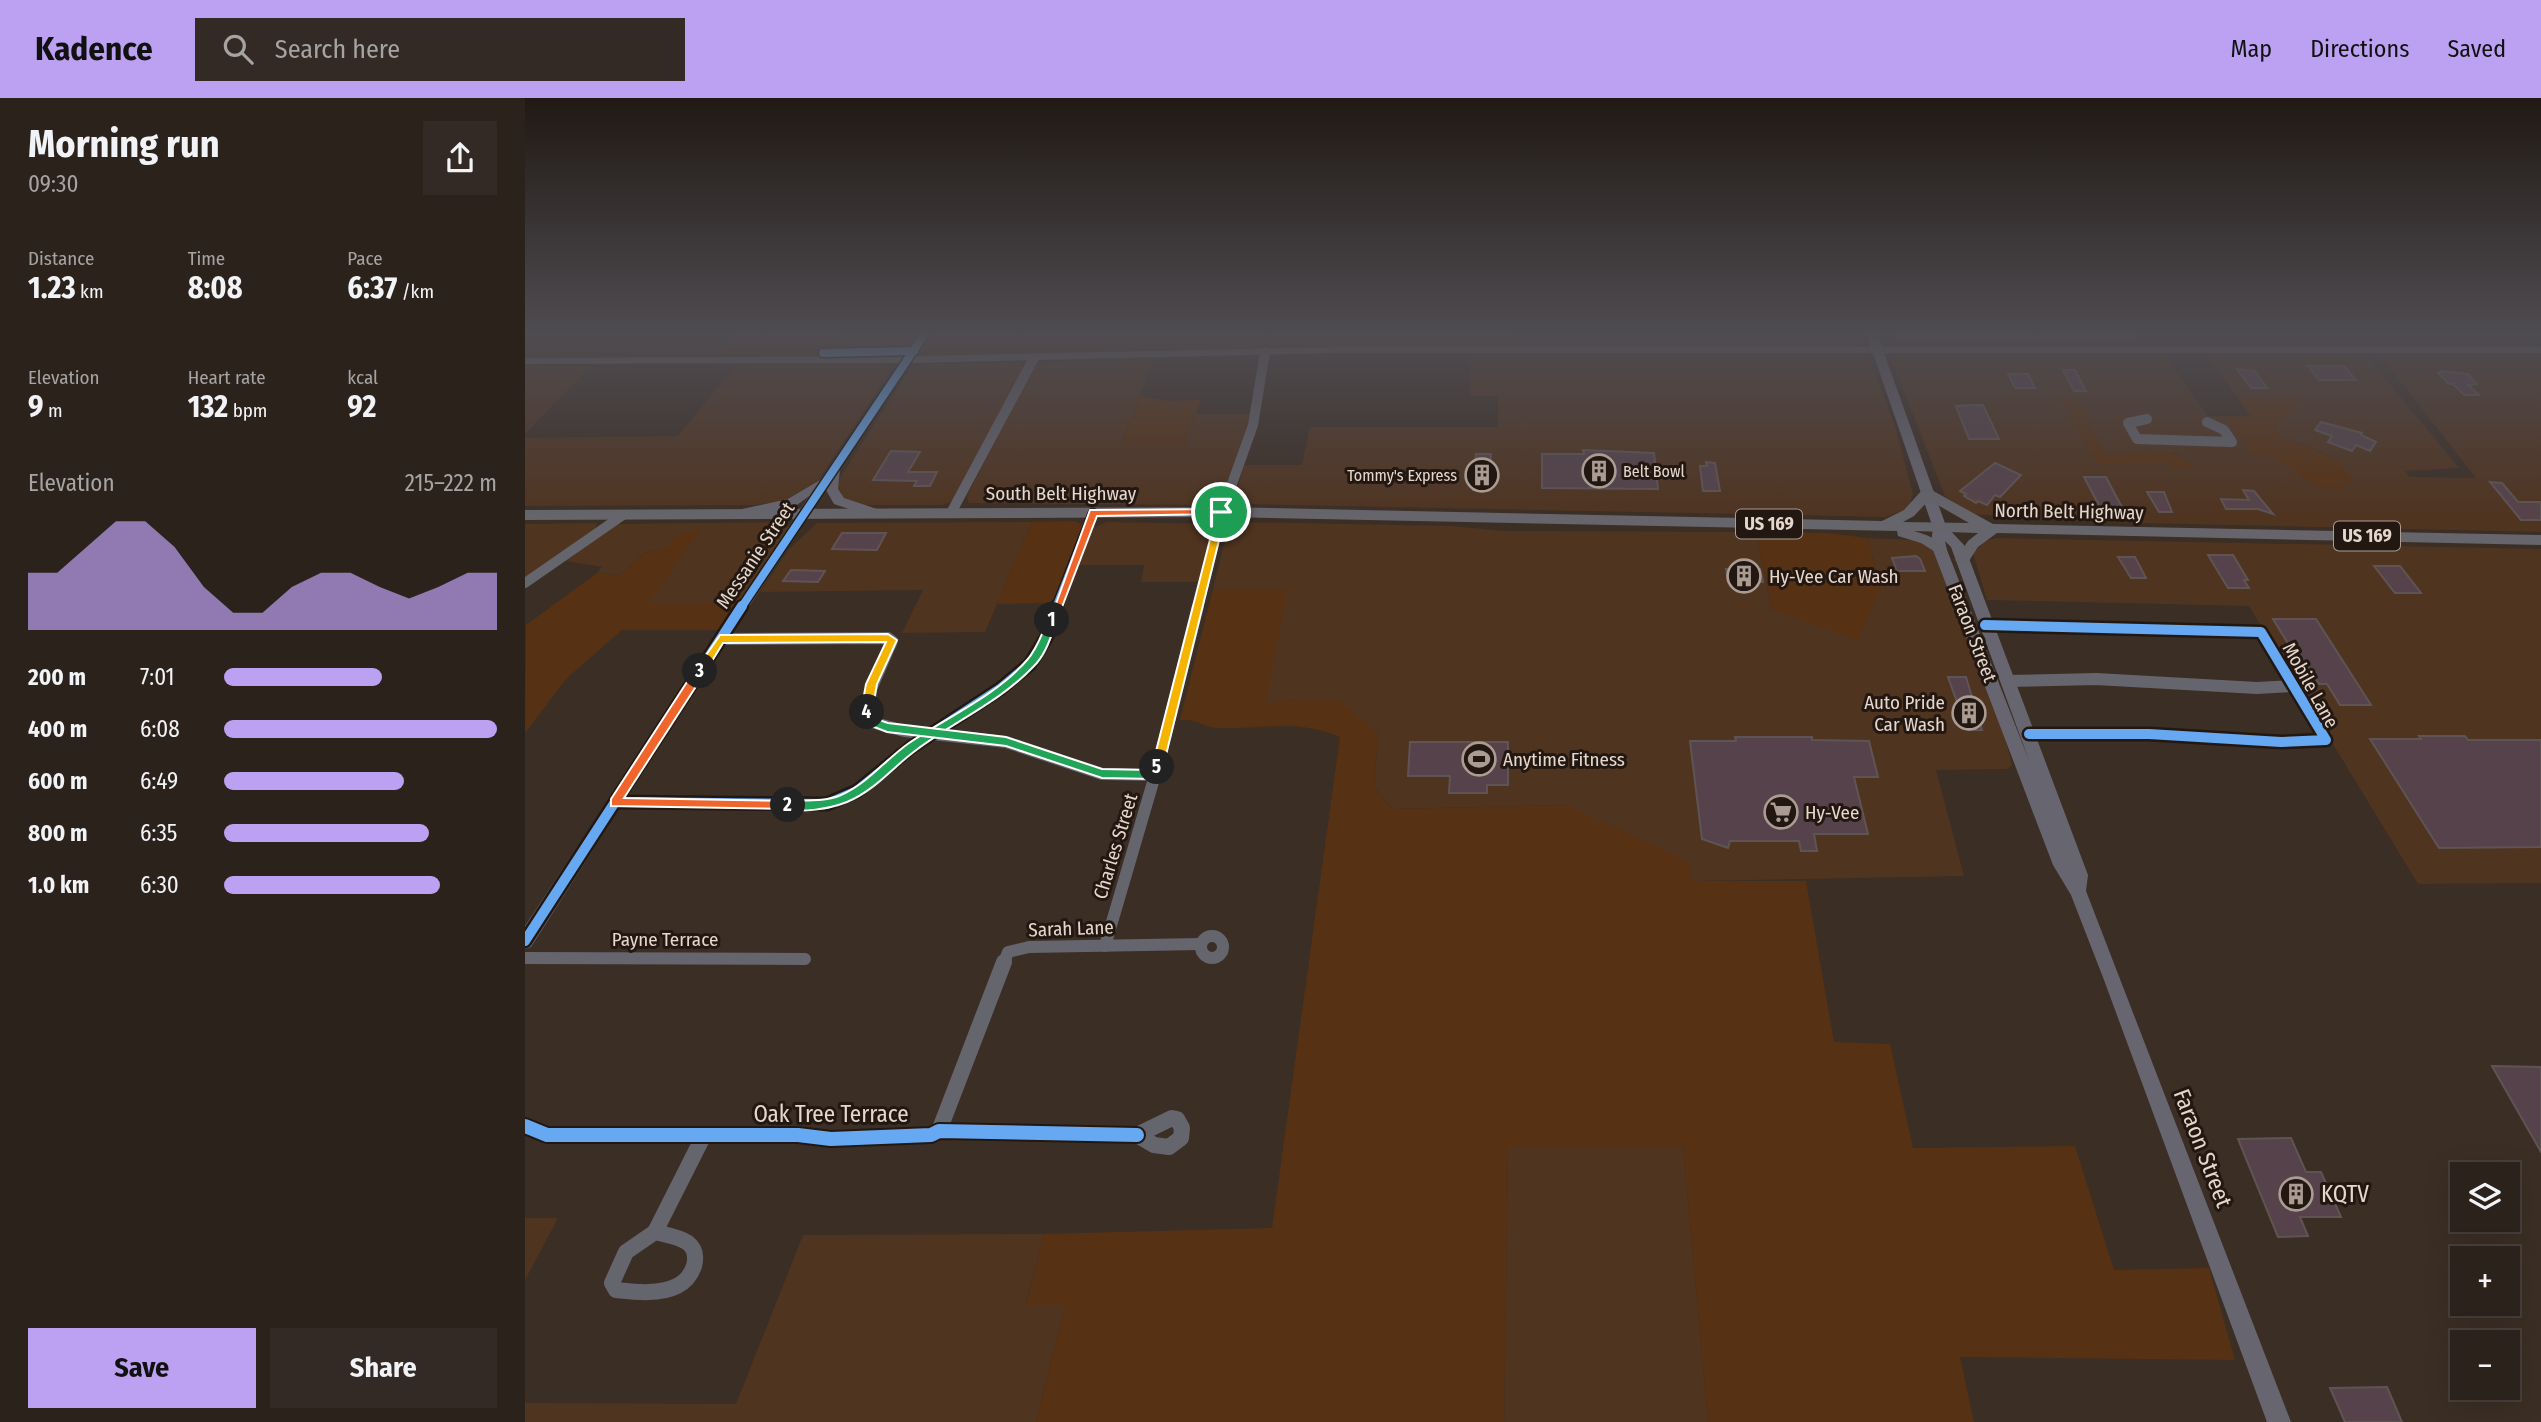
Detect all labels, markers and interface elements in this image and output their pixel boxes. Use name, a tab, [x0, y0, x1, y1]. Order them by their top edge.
search box	[195, 18, 685, 81]
text: Kadence	[35, 29, 153, 69]
icon: search	[219, 30, 257, 68]
text: Search here	[275, 34, 400, 65]
text: Map	[2231, 35, 2272, 63]
text: Directions	[2310, 35, 2409, 63]
text: Saved	[2447, 35, 2506, 63]
text: Morning run	[28, 121, 220, 167]
button: share	[423, 121, 497, 195]
text: 09:30	[28, 170, 78, 198]
text: Distance	[28, 247, 95, 270]
text: Time	[188, 247, 225, 270]
text: Pace	[347, 247, 383, 270]
text: 1.23	[28, 270, 76, 306]
text: 8:08	[188, 270, 243, 306]
text: 6:37	[347, 270, 397, 306]
text: km	[76, 280, 104, 303]
text: /km	[397, 280, 434, 303]
text: Elevation	[28, 366, 100, 389]
text: Heart rate	[188, 366, 266, 389]
text: kcal	[347, 366, 378, 389]
text: 9	[28, 389, 44, 425]
text: 132	[188, 389, 228, 425]
text: 92	[347, 389, 376, 425]
text: m	[44, 399, 63, 422]
text: bpm	[228, 399, 267, 422]
building icon: Belt Bowl	[1580, 452, 1618, 490]
building icon: Tommy's Express	[1463, 456, 1501, 494]
place label: Belt Bowl	[1623, 462, 1685, 481]
place label: Tommy's Express	[1347, 466, 1457, 485]
text: Elevation	[28, 469, 115, 497]
text: 215–222 m	[405, 469, 497, 497]
street label: South Belt Highway	[986, 482, 1137, 505]
pin	[1191, 482, 1251, 542]
icon: arrive	[1202, 493, 1240, 531]
street label: Messanie Street	[711, 497, 800, 613]
street label: North Belt Highway	[1994, 499, 2144, 524]
road number: US 169	[1736, 510, 1802, 538]
road number: US 169	[2334, 522, 2400, 550]
building icon: Hy-Vee Car Wash	[1725, 557, 1763, 595]
place label: Hy-Vee Car Wash	[1769, 565, 1899, 588]
street label: Faraon Street	[1943, 581, 2002, 686]
pin: 1	[1035, 602, 1069, 638]
text: 1	[1047, 608, 1056, 631]
street label: Mobile Lane	[2278, 638, 2343, 732]
pin: 3	[683, 654, 717, 688]
text: 3	[695, 659, 704, 682]
text: 200 m	[28, 663, 86, 691]
text: 7:01	[140, 663, 175, 691]
place label: Auto Pride Car Wash	[1864, 691, 1945, 736]
pin: 4	[849, 694, 885, 730]
building icon: Auto Pride Car Wash	[1950, 694, 1988, 732]
text: 4	[862, 700, 871, 723]
text: 400 m	[28, 715, 87, 743]
text: 6:08	[140, 715, 180, 743]
sports icon: Anytime Fitness	[1460, 740, 1498, 778]
place label: Anytime Fitness	[1503, 748, 1625, 771]
pin: 5	[1139, 750, 1175, 784]
text: 5	[1152, 755, 1161, 778]
text: 600 m	[28, 767, 87, 795]
text: 6:49	[140, 767, 178, 795]
pin: 2	[771, 788, 805, 822]
street label: Charles Street	[1089, 790, 1143, 902]
text: 2	[783, 793, 792, 816]
supermarket icon: Hy-Vee	[1762, 793, 1800, 831]
place label: Hy-Vee	[1805, 801, 1859, 824]
text: 800 m	[28, 819, 88, 847]
text: 6:35	[140, 819, 177, 847]
text: 1.0 km	[28, 871, 89, 899]
text: 6:30	[140, 871, 179, 899]
street label: Sarah Lane	[1028, 916, 1114, 941]
street label: Payne Terrace	[612, 928, 718, 951]
street label: Faraon Street	[2168, 1085, 2239, 1212]
street label: Oak Tree Terrace	[753, 1100, 909, 1128]
map controls	[2450, 1162, 2520, 1400]
button: layers	[2450, 1162, 2520, 1232]
building icon: KQTV	[2277, 1175, 2315, 1213]
place label: KQTV	[2321, 1180, 2369, 1208]
button: +	[2450, 1246, 2520, 1316]
button: Save	[28, 1328, 256, 1408]
button: Share	[270, 1328, 497, 1408]
button: −	[2450, 1330, 2520, 1400]

